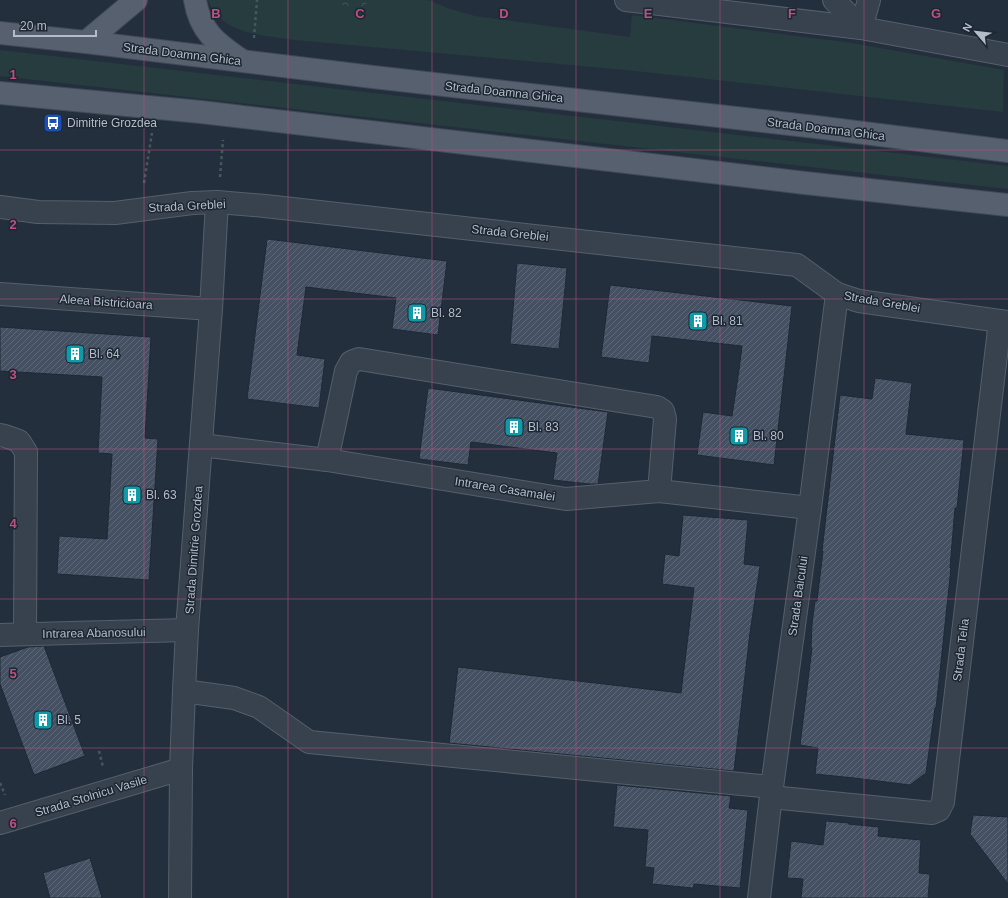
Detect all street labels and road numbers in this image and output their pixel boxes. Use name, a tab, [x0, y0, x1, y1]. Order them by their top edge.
street label: Strada Doamna Ghica	[122, 40, 242, 68]
street label: Strada Doamna Ghica	[444, 79, 564, 105]
street label: Strada Doamna Ghica	[766, 115, 886, 143]
street label: Strada Greblei	[148, 197, 226, 215]
street label: Strada Greblei	[471, 222, 549, 244]
street label: Strada Greblei	[843, 288, 921, 316]
street label: Aleea Bistricioara	[59, 292, 153, 312]
street label: Intrarea Casamalei	[454, 474, 556, 504]
street label: Strada Dimitrie Grozdea	[183, 485, 205, 615]
street label: Strada Baicului	[785, 555, 811, 637]
street label: Strada Telia	[950, 617, 972, 682]
street label: Intrarea Abanosului	[42, 625, 146, 641]
street label: Strada Stolnicu Vasile	[33, 772, 149, 820]

